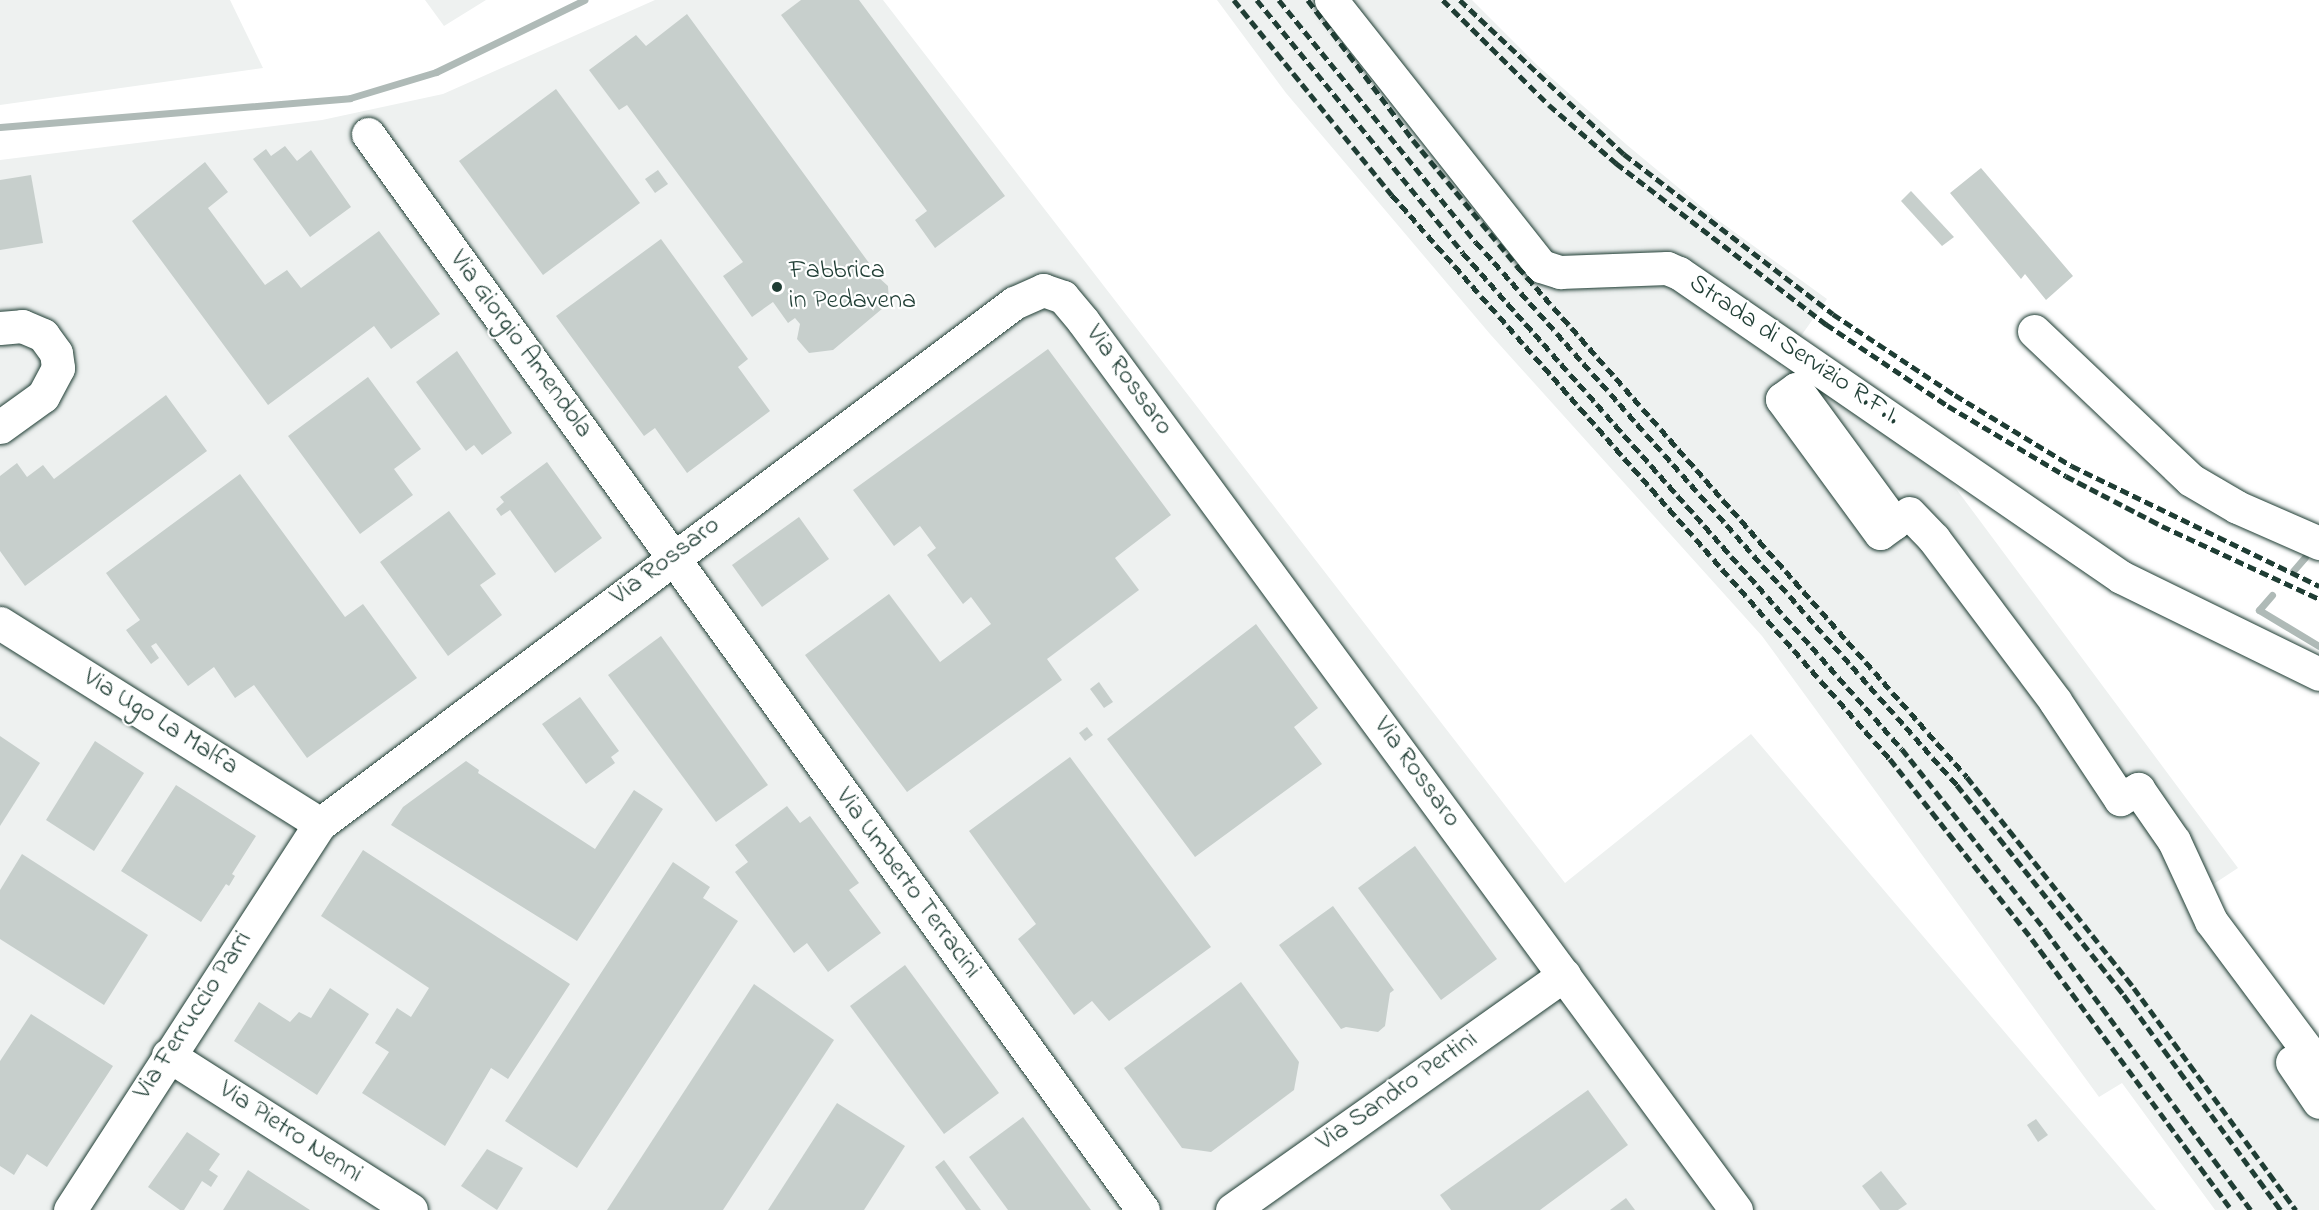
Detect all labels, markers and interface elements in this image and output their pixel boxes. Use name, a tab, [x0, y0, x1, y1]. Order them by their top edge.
street label: Via Giorgio Amendola	[442, 245, 598, 445]
place label: Fabbrica in Pedavena	[789, 256, 916, 318]
street label: Strada di Servizio R.F.I.	[1682, 269, 1906, 433]
marker: Fabbrica in Pedavena	[770, 280, 784, 294]
street label: Via Rossaro	[1078, 320, 1178, 442]
street label: Via Rossaro	[605, 511, 727, 613]
street label: Via Ugo La Malfa	[77, 663, 243, 783]
street label: Via Rossaro	[1366, 712, 1466, 834]
street label: Via Umberto Terracini	[827, 783, 987, 985]
street label: Via Ferruccio Parri	[128, 926, 260, 1106]
street label: Via Sandro Pertini	[1312, 1025, 1484, 1159]
street label: Via Pietro Nenni	[212, 1075, 368, 1191]

